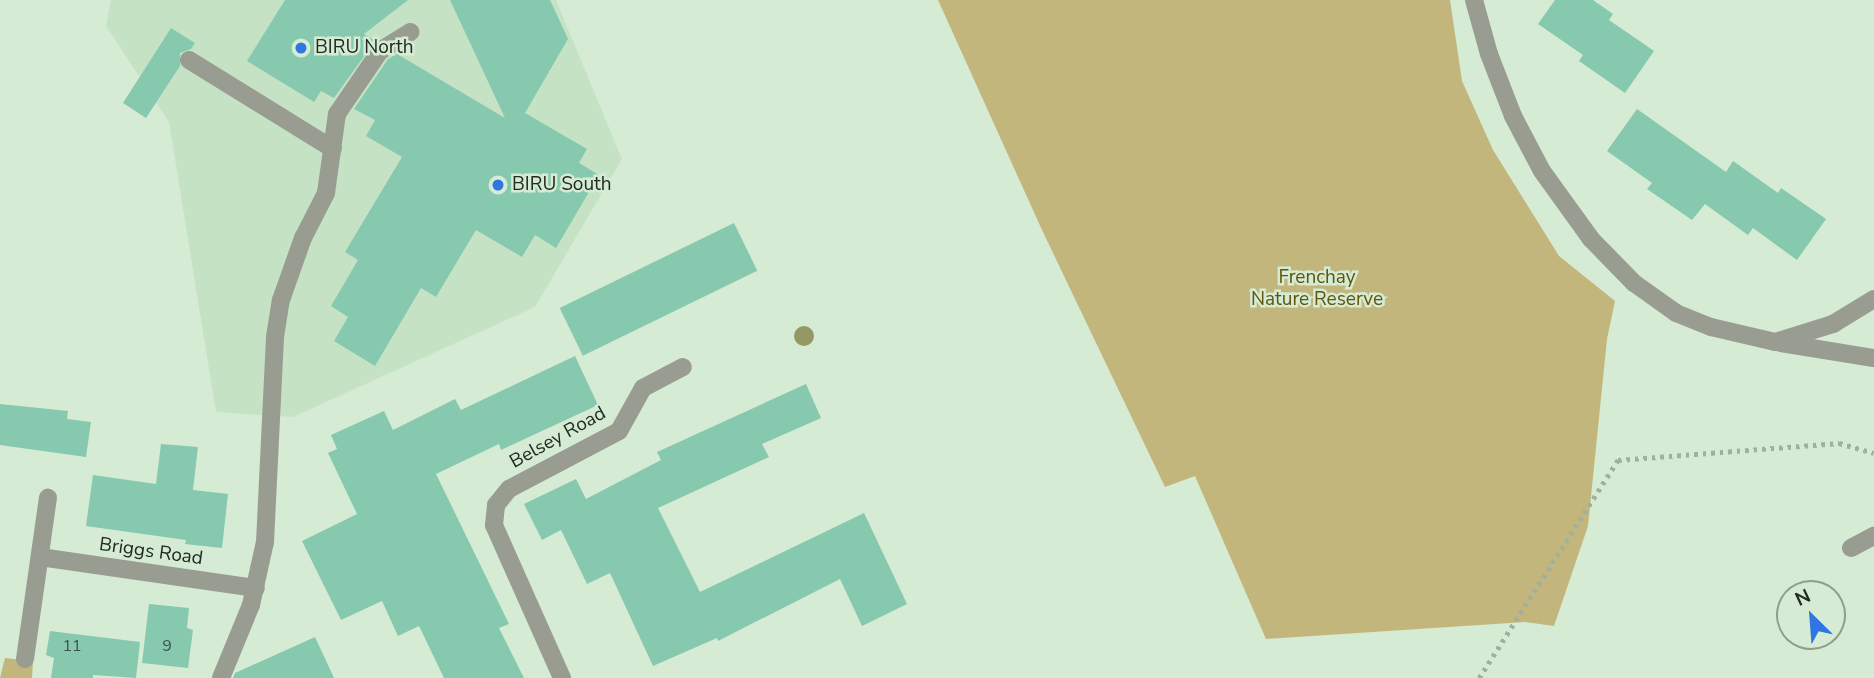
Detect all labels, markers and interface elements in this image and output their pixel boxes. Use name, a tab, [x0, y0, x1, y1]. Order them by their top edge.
place label: BIRU North	[315, 37, 414, 59]
marker: BIRU North	[293, 40, 309, 56]
place label: BIRU South	[512, 174, 611, 196]
marker: BIRU South	[490, 177, 506, 193]
park label: Frenchay Nature Reserve	[1251, 267, 1383, 311]
street label: Belsey Road	[506, 402, 610, 474]
street label: Briggs Road	[98, 533, 204, 571]
north arrow	[1776, 580, 1846, 650]
text: N	[1791, 583, 1815, 613]
house number: 11	[62, 636, 82, 656]
house number: 9	[162, 636, 172, 656]

